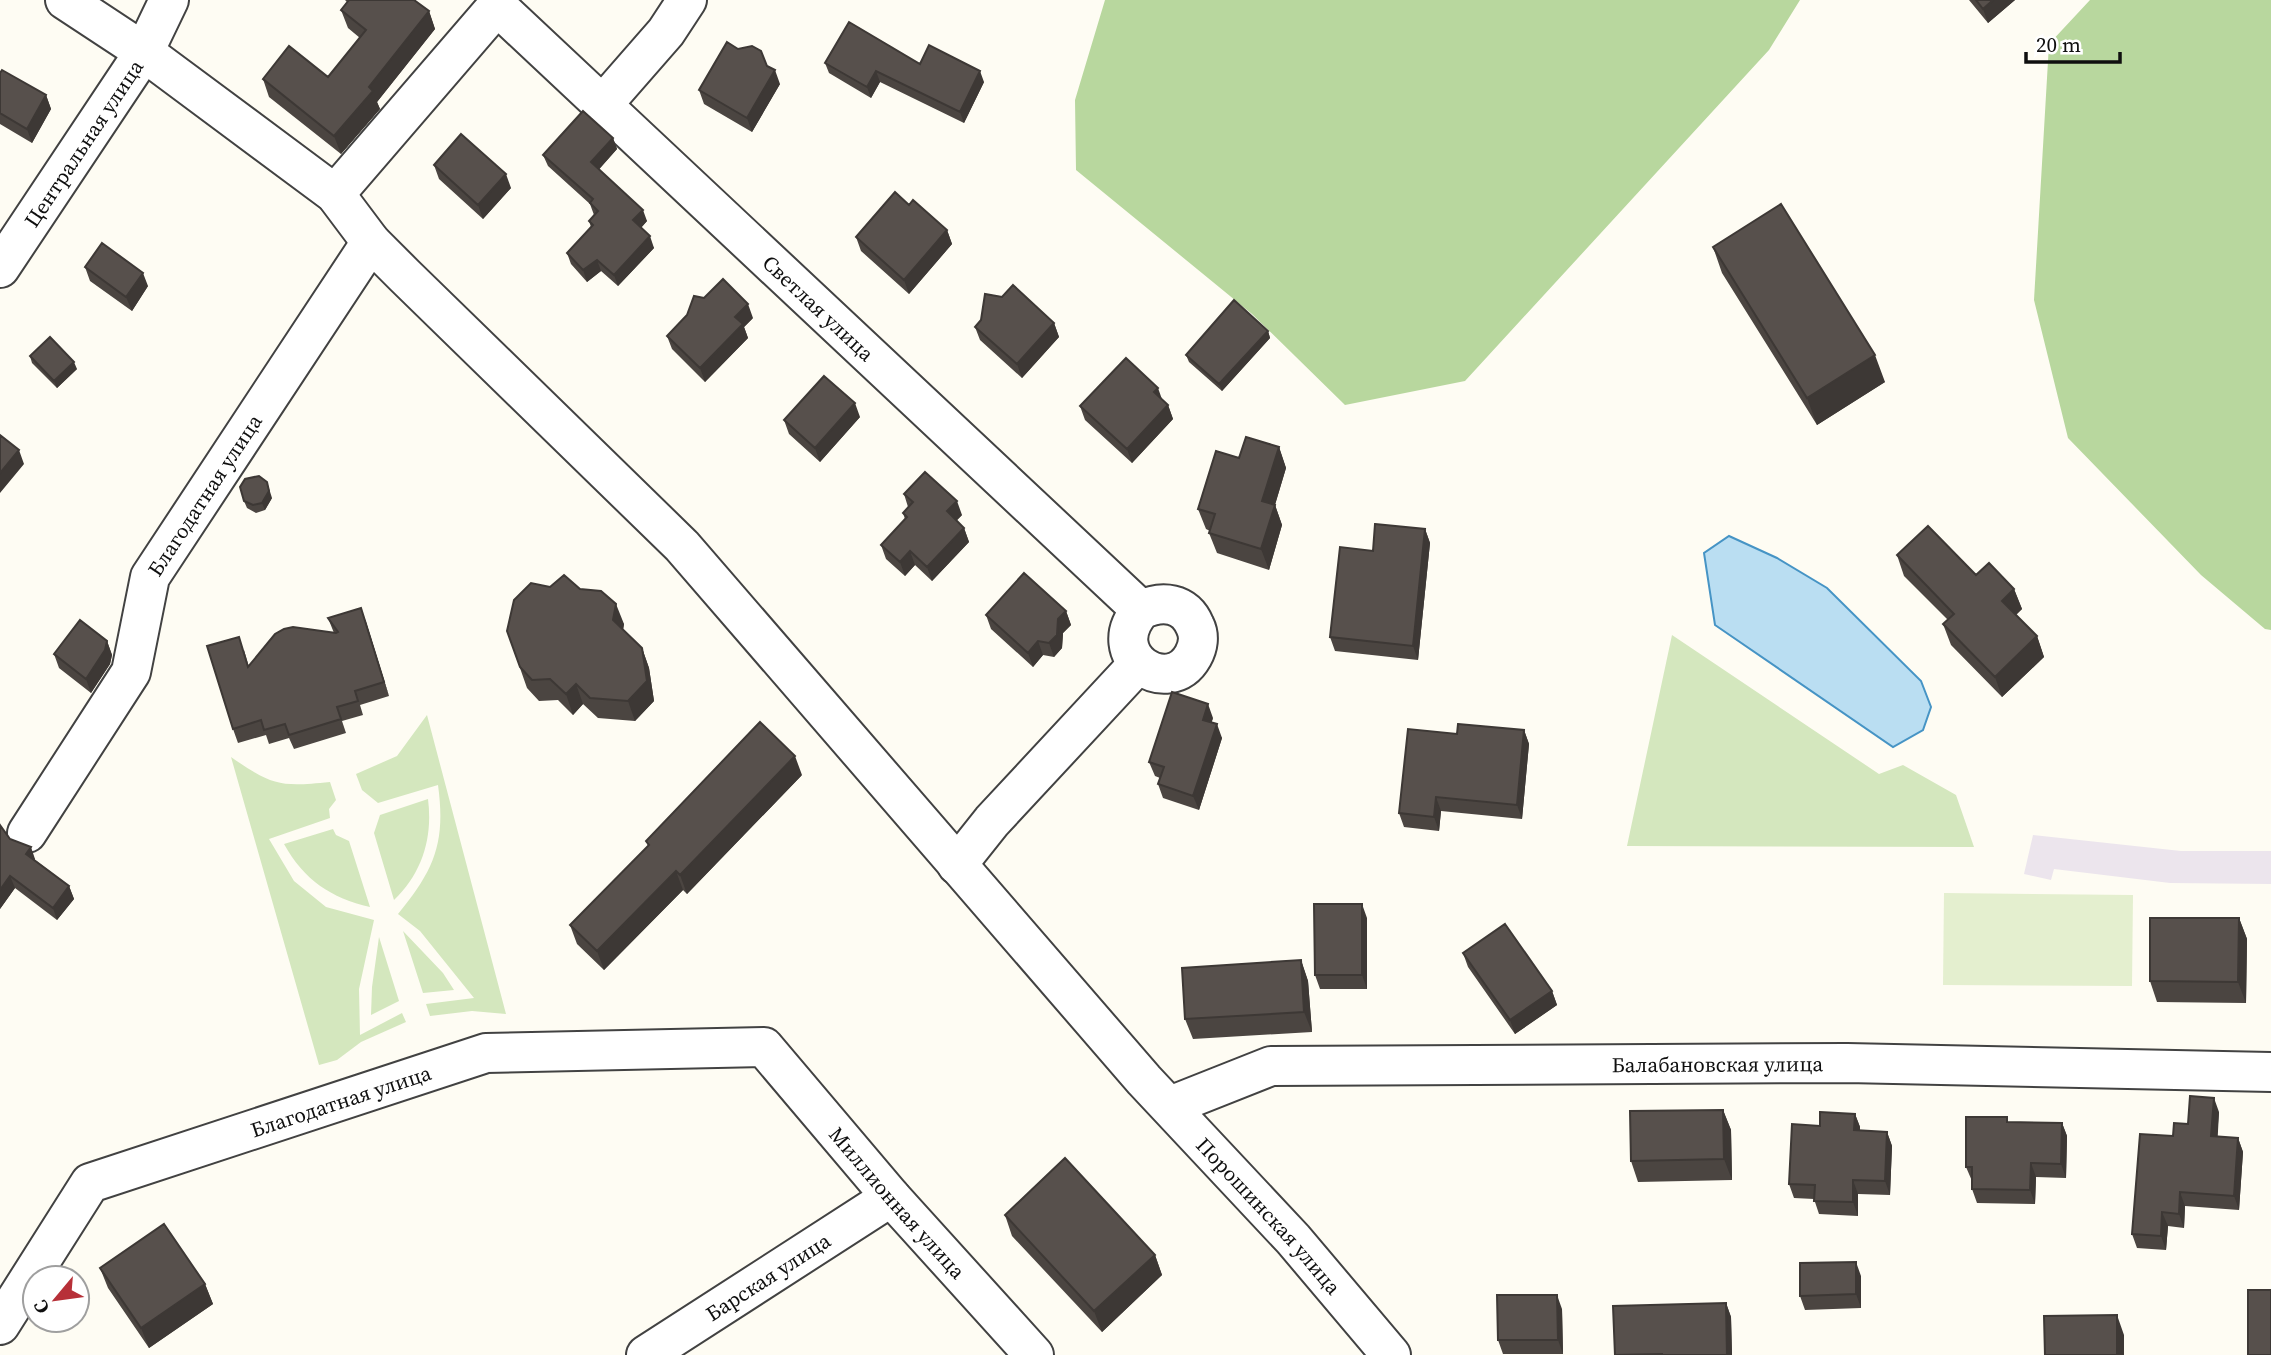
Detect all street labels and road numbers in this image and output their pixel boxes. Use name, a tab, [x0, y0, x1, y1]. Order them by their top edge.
street label: Центральная улица	[17, 53, 150, 233]
street label: Светлая улица	[756, 248, 881, 367]
street label: Благодатная улица	[140, 408, 268, 581]
street label: Балабановская улица	[1612, 1049, 1823, 1079]
street label: Благодатная улица	[247, 1057, 435, 1144]
street label: Миллионная улица	[823, 1120, 973, 1285]
street label: Порошинская улица	[1190, 1131, 1348, 1301]
street label: Барская улица	[700, 1225, 836, 1327]

